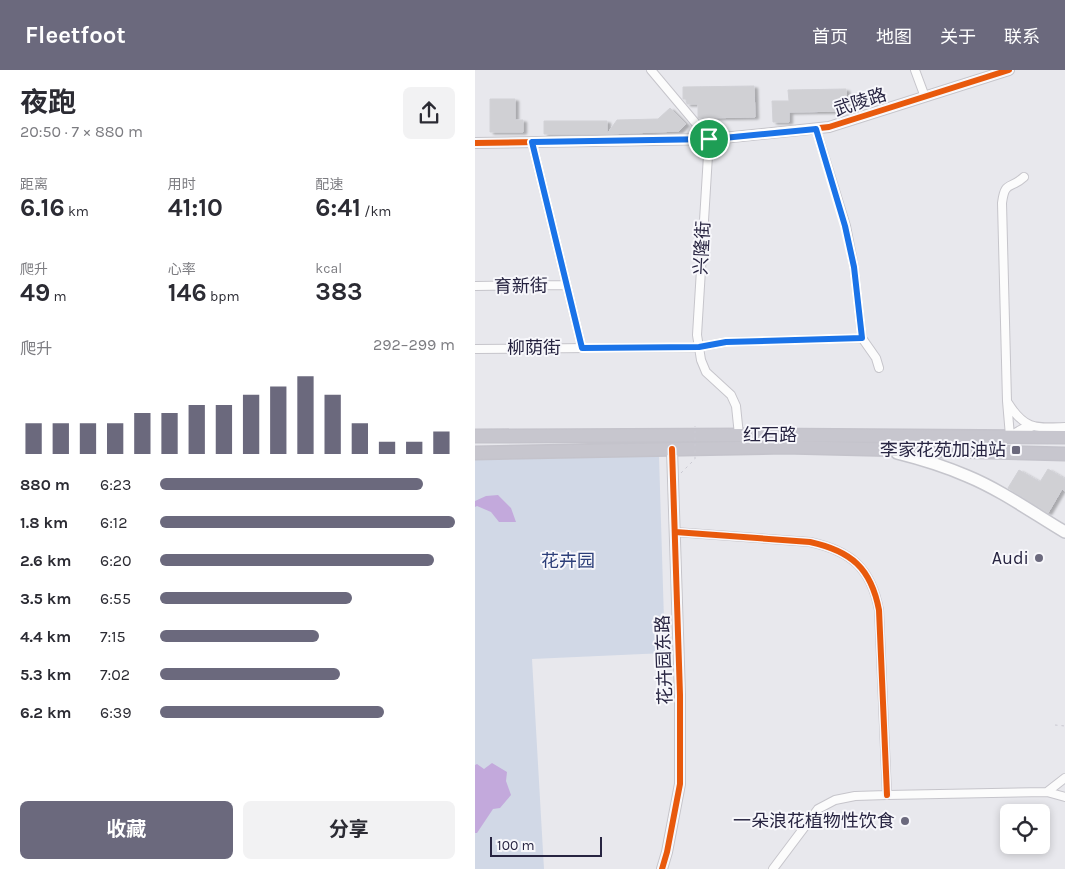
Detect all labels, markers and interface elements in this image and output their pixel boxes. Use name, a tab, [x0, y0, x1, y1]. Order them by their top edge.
text: Fleetfoot	[25, 21, 126, 49]
text: 首页	[812, 26, 848, 48]
text: 地图	[876, 26, 912, 48]
text: 关于	[940, 26, 976, 48]
text: 联系	[1004, 26, 1040, 48]
street label: 武陵路	[831, 83, 889, 121]
text: 夜跑	[20, 86, 76, 119]
button: share	[403, 87, 455, 139]
pin	[688, 118, 730, 160]
text: 20:50 · 7 × 880 m	[20, 122, 143, 141]
icon: arrive	[695, 125, 723, 153]
text: 距离	[20, 176, 48, 193]
text: 用时	[168, 176, 196, 193]
text: 配速	[315, 176, 343, 193]
text: 6.16	[20, 193, 65, 222]
text: 41:10	[168, 193, 223, 222]
text: 6:41	[315, 193, 361, 222]
text: km	[65, 203, 89, 220]
text: /km	[361, 203, 391, 220]
street label: 兴隆街	[690, 220, 714, 276]
text: kcal	[315, 260, 342, 277]
text: 爬升	[20, 261, 48, 278]
text: 心率	[168, 261, 196, 278]
street label: 育新街	[494, 275, 548, 297]
text: 383	[315, 277, 363, 306]
text: 49	[20, 278, 50, 307]
text: 146	[168, 278, 207, 307]
text: m	[50, 288, 67, 305]
text: bpm	[207, 288, 240, 305]
text: 292–299 m	[373, 335, 455, 354]
street label: 柳荫街	[507, 337, 561, 359]
text: 爬升	[20, 339, 52, 358]
street label: 红石路	[743, 424, 797, 446]
place label: 李家花苑加油站	[880, 439, 1006, 461]
marker: 李家花苑加油站	[1010, 444, 1022, 456]
text: 880 m	[20, 475, 70, 494]
text: 6:23	[100, 475, 132, 494]
text: 1.8 km	[20, 513, 68, 532]
text: 6:12	[100, 513, 127, 532]
place label: Audi	[992, 547, 1029, 569]
park label: 花卉园	[541, 550, 595, 572]
text: 2.6 km	[20, 551, 72, 570]
text: 6:20	[100, 551, 132, 570]
marker: Audi	[1033, 552, 1045, 564]
text: 3.5 km	[20, 589, 71, 608]
text: 6:55	[100, 589, 131, 608]
street label: 花卉园东路	[651, 615, 677, 705]
text: 4.4 km	[20, 627, 71, 646]
text: 7:15	[100, 627, 126, 646]
text: 5.3 km	[20, 665, 71, 684]
text: 7:02	[100, 665, 130, 684]
text: 6.2 km	[20, 703, 72, 722]
text: 6:39	[100, 703, 132, 722]
button: 收藏	[20, 801, 233, 859]
button: 分享	[243, 801, 455, 859]
map controls	[1000, 804, 1050, 854]
button: locate	[1000, 804, 1050, 854]
place label: 一朵浪花植物性饮食	[733, 810, 895, 832]
marker: 一朵浪花植物性饮食	[899, 815, 911, 827]
scale bar	[490, 834, 603, 857]
text: 100 m	[497, 837, 535, 854]

